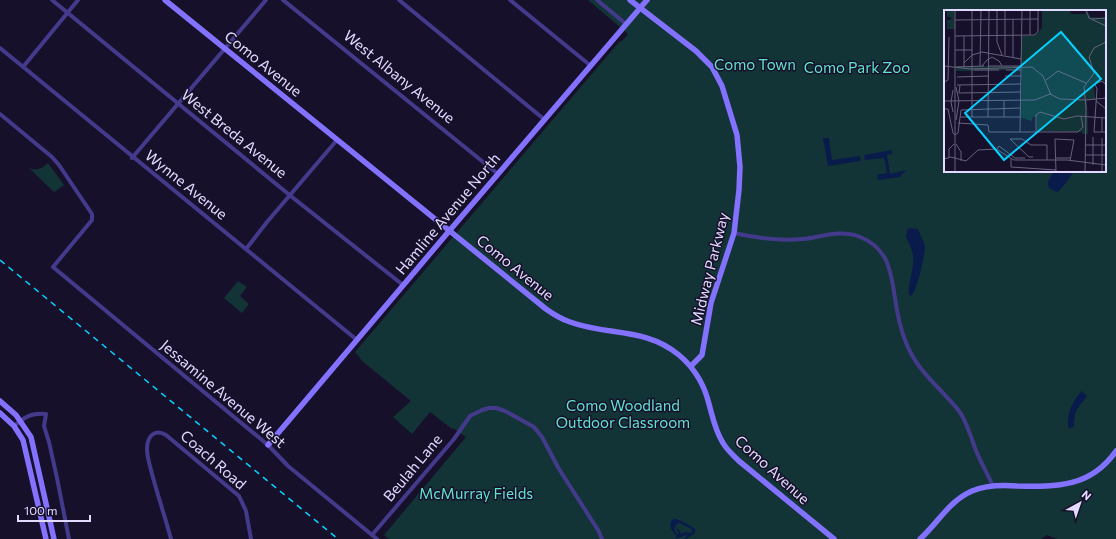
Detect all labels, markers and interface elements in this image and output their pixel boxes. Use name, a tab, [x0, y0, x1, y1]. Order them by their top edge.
inset map	[944, 10, 1106, 172]
street label: West Albany Avenue	[340, 26, 459, 127]
street label: Como Avenue	[221, 27, 306, 100]
park label: Como Town	[714, 55, 796, 73]
park label: Como Park Zoo	[804, 58, 910, 76]
street label: West Breda Avenue	[178, 85, 291, 181]
street label: Wynne Avenue	[142, 146, 231, 223]
street label: Hamline Avenue North	[391, 149, 503, 278]
street label: Midway Parkway	[686, 210, 732, 327]
street label: Como Avenue	[473, 231, 558, 304]
street label: Jessamine Avenue West	[157, 336, 290, 451]
park label: Como Woodland Outdoor Classroom	[556, 396, 690, 431]
street label: Coach Road	[177, 426, 250, 493]
street label: Beulah Lane	[379, 430, 446, 505]
street label: Como Avenue	[732, 431, 814, 508]
north arrow	[1060, 483, 1100, 523]
park label: McMurray Fields	[419, 484, 533, 502]
text: N	[1079, 487, 1094, 503]
scale bar	[18, 497, 90, 523]
text: 100 m	[24, 503, 58, 517]

